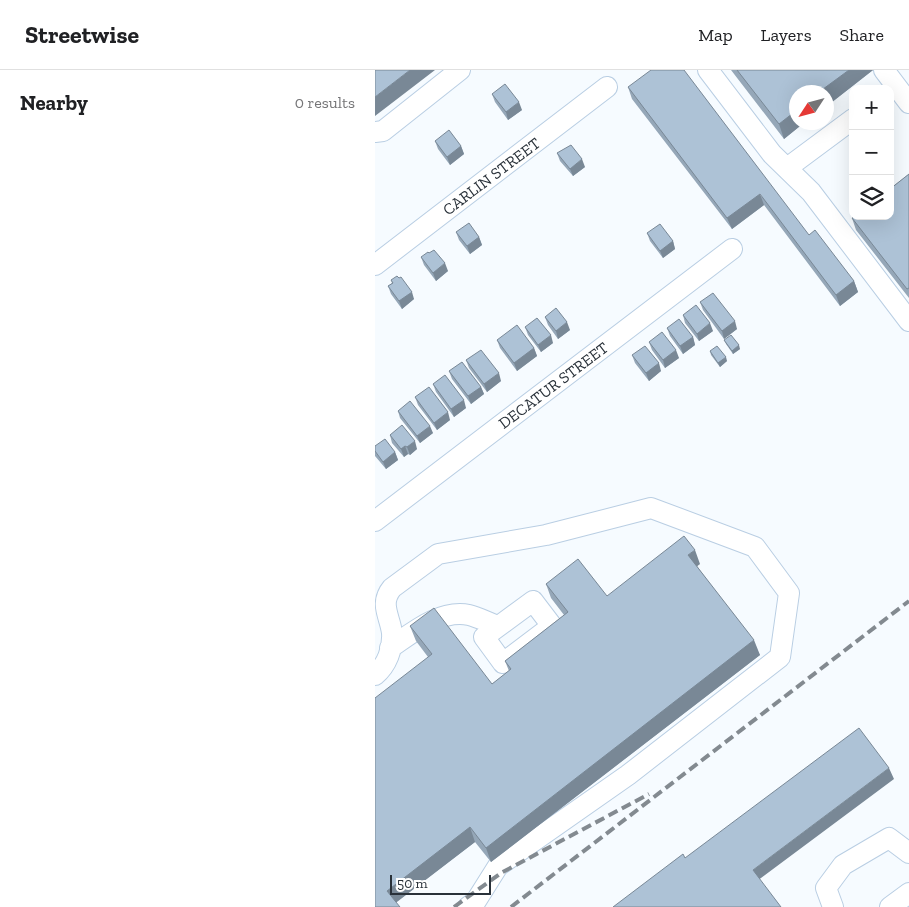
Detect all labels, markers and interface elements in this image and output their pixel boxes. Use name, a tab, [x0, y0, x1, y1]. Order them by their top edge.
text: Streetwise	[25, 20, 139, 49]
text: Map	[698, 24, 733, 46]
text: Layers	[761, 24, 812, 46]
text: Share	[840, 24, 884, 46]
north arrow	[789, 85, 834, 130]
map controls	[849, 85, 894, 220]
button: +	[849, 85, 894, 130]
text: Nearby	[20, 90, 88, 115]
text: 0 results	[295, 93, 355, 112]
button: −	[849, 130, 894, 175]
street label: CARLIN STREET	[439, 134, 544, 219]
button: layers	[849, 175, 894, 220]
street label: DECATUR STREET	[495, 338, 612, 433]
scale bar	[390, 872, 491, 895]
text: 50 m	[397, 875, 428, 892]

